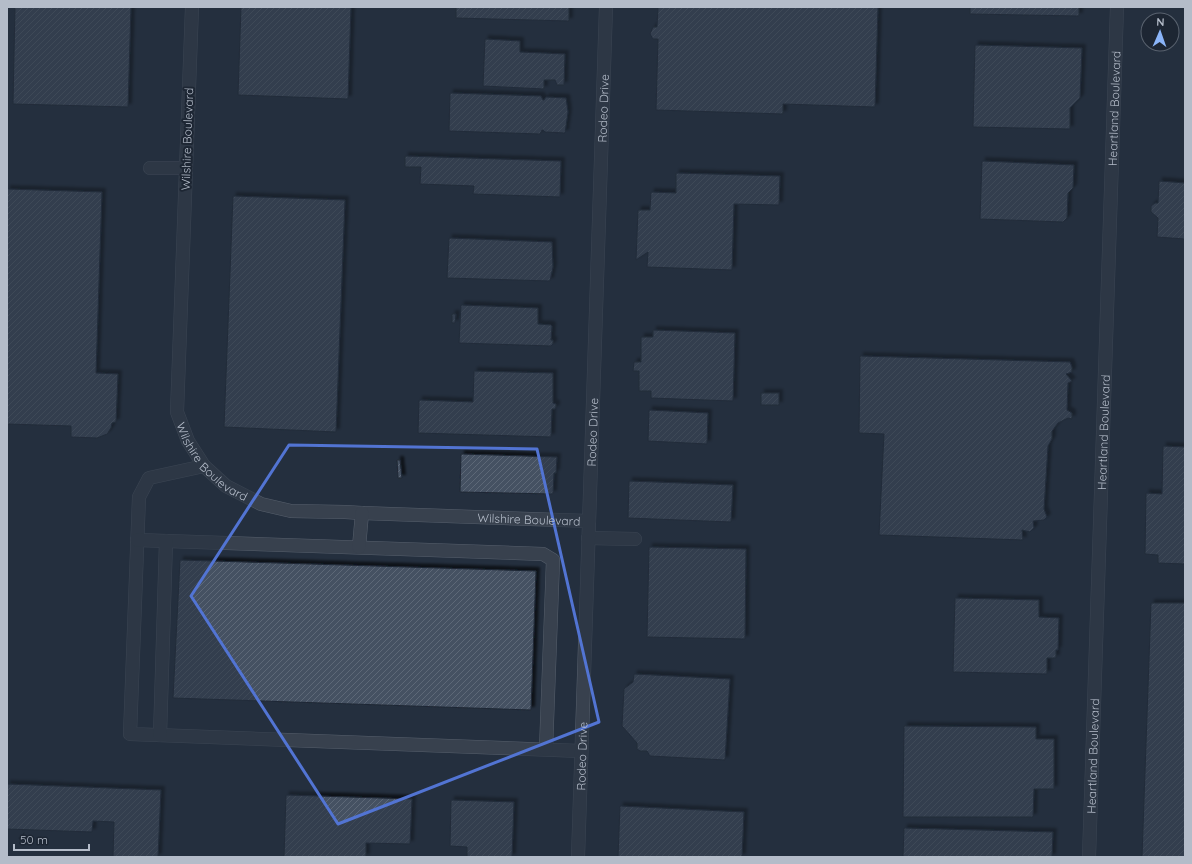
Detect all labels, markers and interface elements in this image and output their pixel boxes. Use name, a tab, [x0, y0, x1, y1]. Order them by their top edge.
north arrow	[1140, 12, 1180, 52]
text: N	[1156, 15, 1165, 29]
street label: Heartland Boulevard	[1104, 50, 1123, 166]
street label: Rodeo Drive	[594, 74, 611, 143]
street label: Wilshire Boulevard	[178, 87, 196, 191]
street label: Heartland Boulevard	[1094, 374, 1112, 490]
street label: Rodeo Drive	[583, 397, 601, 467]
street label: Wilshire Boulevard	[174, 420, 251, 504]
street label: Wilshire Boulevard	[477, 510, 581, 528]
street label: Heartland Boulevard	[1083, 698, 1102, 814]
street label: Rodeo Drive	[573, 721, 590, 791]
scale bar	[14, 826, 89, 852]
text: 50 m	[20, 832, 48, 847]

